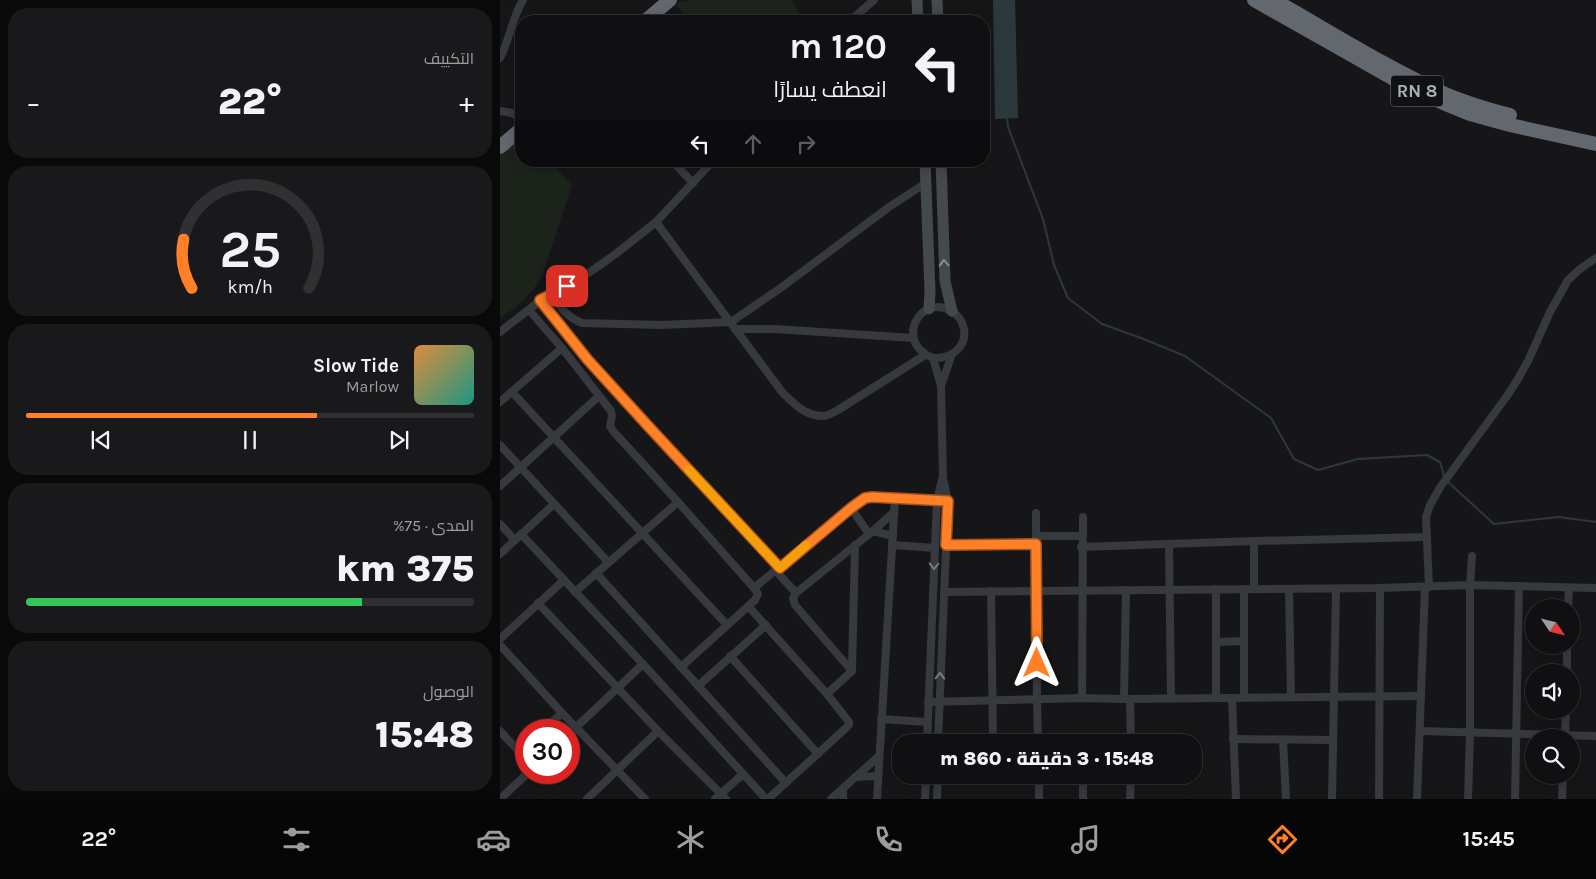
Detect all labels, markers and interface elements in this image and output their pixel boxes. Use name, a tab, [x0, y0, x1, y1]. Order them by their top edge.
text: 120 m	[789, 26, 887, 67]
icon: left	[905, 35, 970, 100]
text: التكييف	[424, 49, 474, 68]
road number: RN 8	[1391, 76, 1443, 106]
text: انعطف يسارًا	[773, 77, 887, 103]
text: 22°	[218, 79, 282, 124]
text: −	[26, 86, 41, 119]
text: +	[459, 86, 474, 119]
icon: left	[686, 130, 714, 158]
icon: ahead	[739, 130, 767, 158]
icon: right	[792, 130, 820, 158]
text: 25	[219, 219, 281, 280]
one-way arrow	[939, 259, 949, 267]
pin	[546, 265, 588, 307]
icon: arrive	[553, 272, 581, 300]
text: km/h	[227, 277, 273, 298]
text: Slow Tide	[313, 355, 399, 377]
text: Marlow	[346, 377, 399, 396]
icon: previous	[87, 426, 115, 454]
icon: pause	[236, 426, 264, 454]
icon: next	[385, 426, 413, 454]
text: المدى · 75%	[393, 516, 474, 535]
text: 375 km	[336, 546, 474, 591]
one-way arrow	[929, 562, 939, 570]
north arrow	[1525, 599, 1580, 654]
map controls	[1525, 599, 1580, 784]
position arrow	[1010, 636, 1062, 688]
button: sound	[1525, 664, 1580, 719]
one-way arrow	[935, 672, 945, 680]
text: الوصول	[423, 682, 474, 701]
text: 15:48	[375, 712, 474, 757]
speed limit sign: 30	[515, 719, 580, 784]
button: search	[1525, 729, 1580, 784]
text: 15:48 · 3 دقيقة · 860 m	[940, 748, 1154, 770]
icon: filters	[279, 822, 314, 857]
icon: car	[476, 822, 511, 857]
icon: climate	[673, 822, 708, 857]
icon: phone	[871, 822, 906, 857]
icon: music	[1068, 822, 1103, 857]
icon: directions	[1265, 822, 1300, 857]
text: 22°	[81, 826, 116, 852]
text: 15:45	[1462, 826, 1515, 852]

